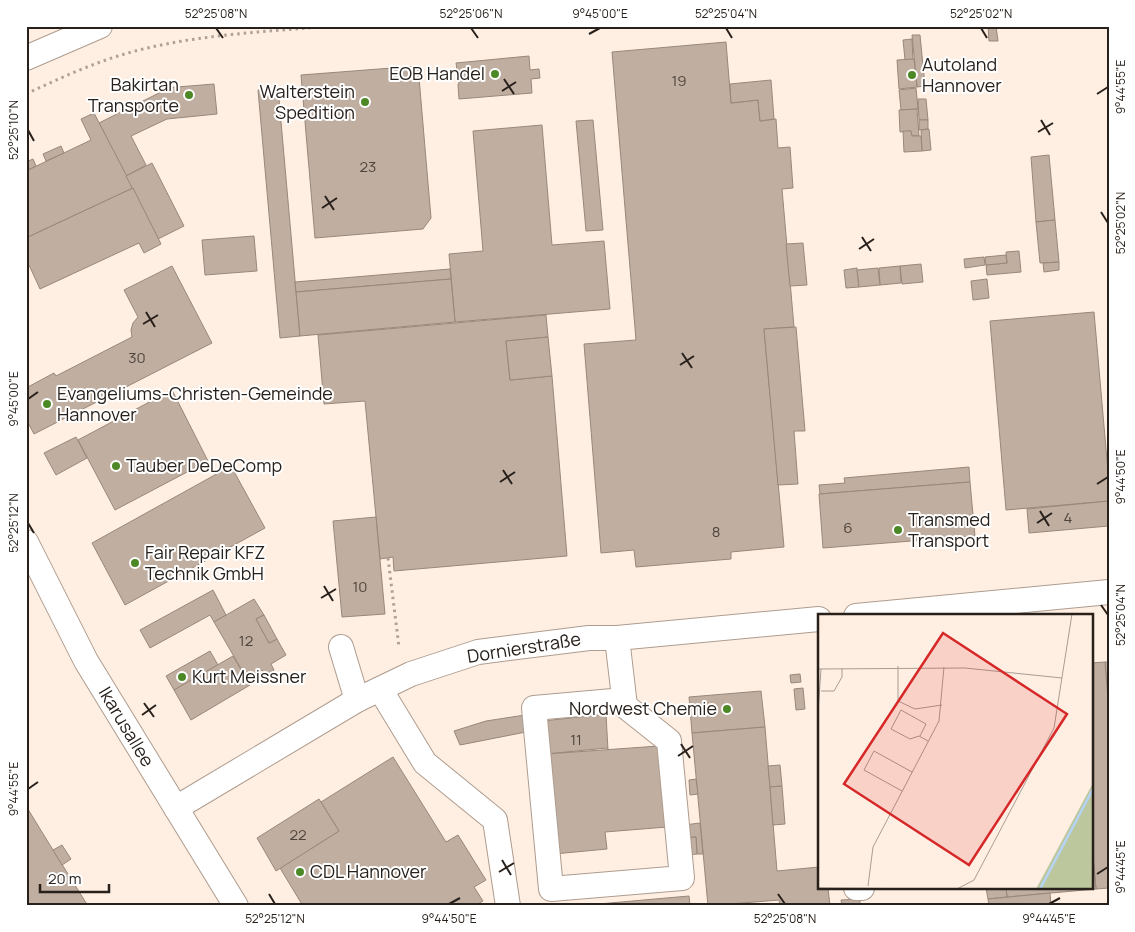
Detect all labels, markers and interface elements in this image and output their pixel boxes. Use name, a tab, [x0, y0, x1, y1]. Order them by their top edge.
text: 52°25'08"N	[185, 5, 247, 22]
text: 52°25'06"N	[440, 5, 502, 22]
text: 9°45'00"E	[572, 5, 628, 22]
text: 52°25'04"N	[695, 5, 757, 22]
text: 52°25'02"N	[950, 5, 1012, 22]
place label: Autoland Hannover	[922, 52, 1002, 97]
text: 9°44'55"E	[1112, 59, 1129, 114]
place label: EOB Handel	[389, 61, 485, 85]
marker: EOB Handel	[489, 68, 501, 80]
marker: Autoland Hannover	[906, 69, 918, 81]
house number: 19	[671, 70, 687, 91]
place label: Bakirtan Transporte	[88, 72, 179, 117]
place label: Walterstein Spedition	[260, 79, 355, 124]
marker: Bakirtan Transporte	[183, 89, 195, 101]
marker: Walterstein Spedition	[359, 96, 371, 108]
text: 52°25'10"N	[5, 100, 22, 160]
house number: 23	[360, 156, 376, 177]
text: 52°25'02"N	[1112, 192, 1129, 254]
house number: 30	[128, 347, 146, 368]
text: 9°45'00"E	[5, 371, 22, 427]
place label: Evangeliums-Christen-Gemeinde Hannover	[57, 381, 333, 426]
marker: Evangeliums-Christen-Gemeinde Hannover	[41, 398, 53, 410]
text: 9°44'50"E	[1112, 449, 1129, 505]
place label: Tauber DeDeComp	[126, 453, 282, 477]
marker: Tauber DeDeComp	[110, 460, 122, 472]
text: 52°25'12"N	[5, 493, 22, 553]
place label: Transmed Transport	[908, 507, 991, 552]
house number: 4	[1064, 507, 1073, 528]
house number: 6	[843, 517, 853, 538]
house number: 8	[712, 521, 720, 542]
marker: Transmed Transport	[892, 524, 904, 536]
place label: Fair Repair KFZ Technik GmbH	[145, 540, 265, 585]
marker: Fair Repair KFZ Technik GmbH	[129, 557, 141, 569]
house number: 10	[353, 576, 368, 597]
text: 52°25'04"N	[1112, 584, 1129, 646]
inset map	[818, 614, 1092, 890]
street label: Dornierstraße	[465, 626, 582, 668]
house number: 12	[239, 630, 253, 651]
place label: Kurt Meissner	[192, 664, 307, 688]
marker: Kurt Meissner	[176, 671, 188, 683]
street label: Ikarusallee	[94, 682, 160, 771]
place label: Nordwest Chemie	[569, 696, 717, 720]
marker: Nordwest Chemie	[721, 703, 733, 715]
house number: 11	[570, 729, 582, 750]
text: 9°44'55"E	[5, 761, 22, 816]
house number: 22	[289, 824, 307, 845]
text: 9°44'45"E	[1112, 840, 1129, 894]
place label: CDL Hannover	[310, 859, 427, 883]
scale bar	[40, 862, 109, 894]
marker: CDL Hannover	[294, 866, 306, 878]
text: 20 m	[48, 868, 81, 889]
text: 52°25'12"N	[245, 910, 305, 927]
text: 9°44'50"E	[421, 910, 477, 927]
text: 52°25'08"N	[754, 910, 816, 927]
text: 9°44'45"E	[1022, 910, 1076, 927]

